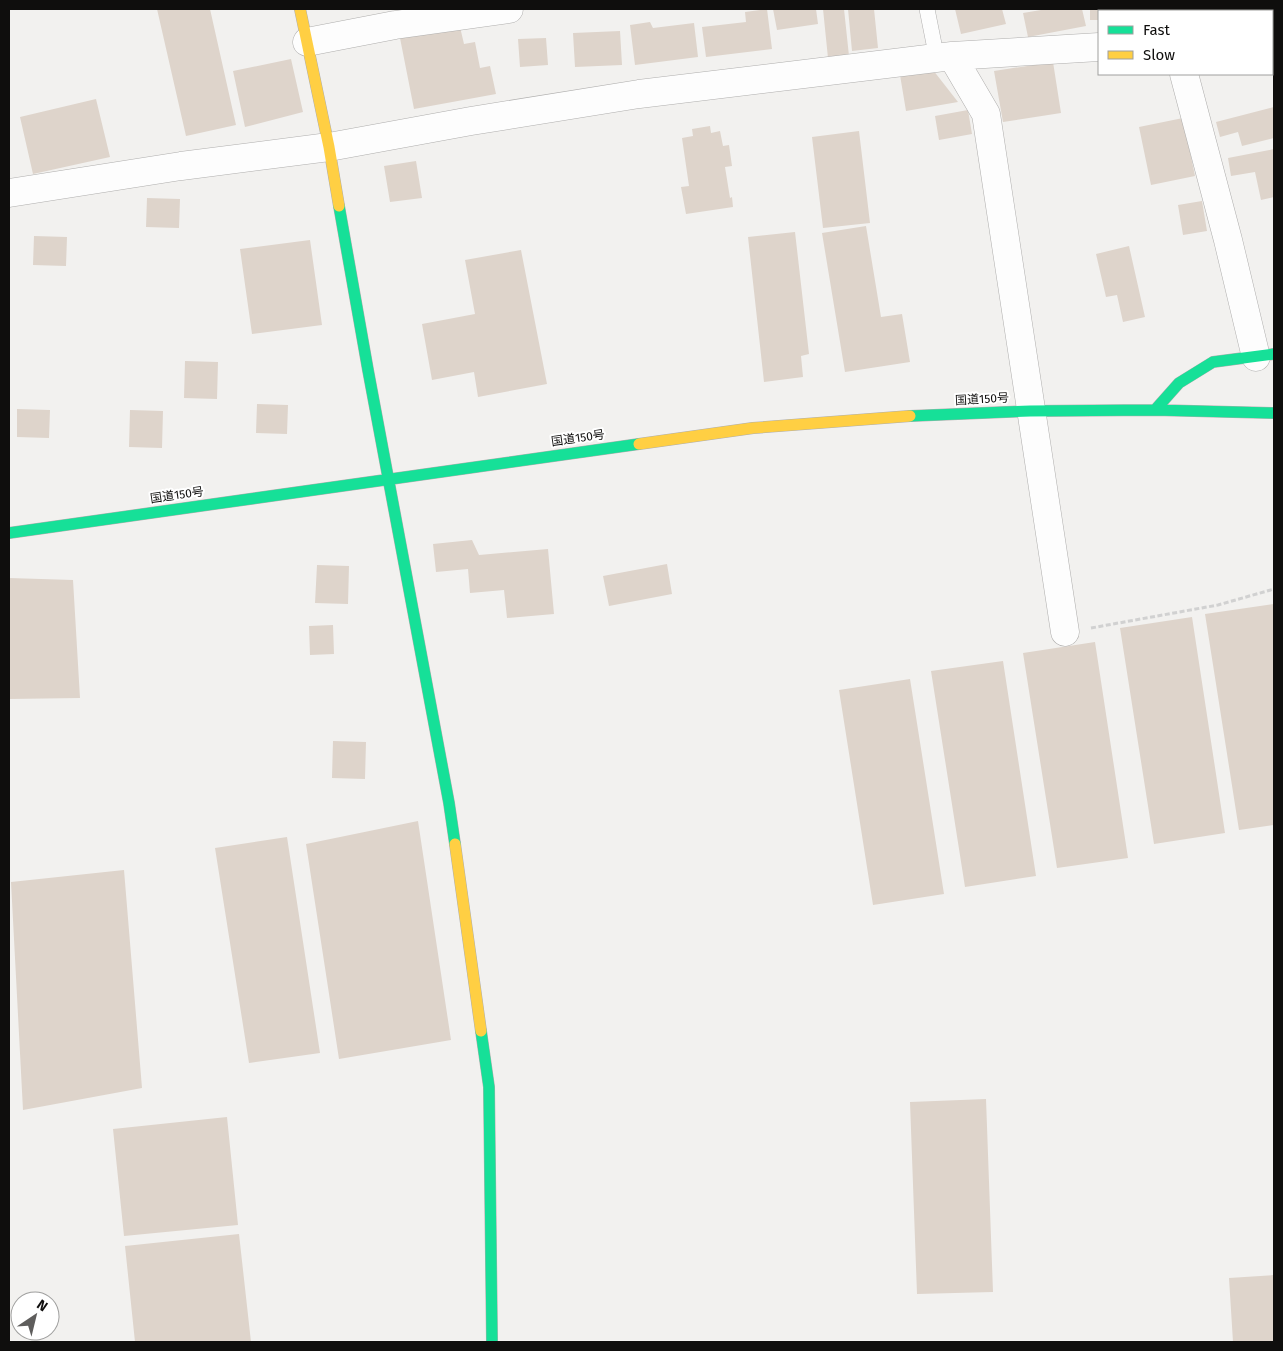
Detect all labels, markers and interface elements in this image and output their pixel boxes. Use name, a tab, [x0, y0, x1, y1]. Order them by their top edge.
legend	[1098, 10, 1273, 75]
text: Fast	[1143, 21, 1170, 39]
text: Slow	[1143, 46, 1175, 64]
street label: 国道150号	[955, 391, 1009, 407]
street label: 国道150号	[550, 427, 606, 449]
street label: 国道150号	[149, 484, 205, 506]
north arrow	[10, 1291, 60, 1341]
text: N	[33, 1296, 51, 1315]

